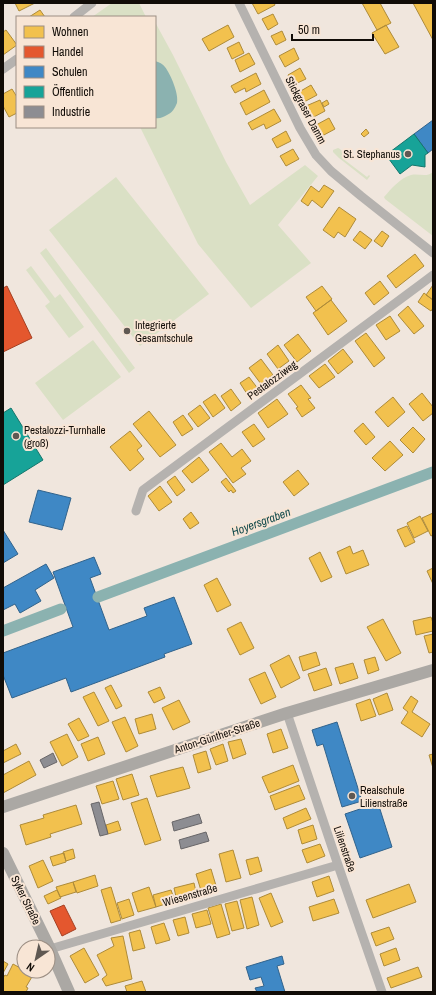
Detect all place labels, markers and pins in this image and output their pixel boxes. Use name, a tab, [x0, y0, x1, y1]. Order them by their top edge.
place label: St. Stephanus	[343, 147, 400, 161]
marker: St. Stephanus	[403, 149, 413, 159]
place label: Integrierte Gesamtschule	[135, 318, 193, 345]
marker: Integrierte Gesamtschule	[122, 326, 132, 336]
place label: Pestalozzi-Turnhalle (groß)	[24, 423, 105, 450]
marker: Pestalozzi-Turnhalle (groß)	[11, 431, 21, 441]
place label: Realschule Lilienstraße	[360, 783, 408, 810]
marker: Realschule Lilienstraße	[347, 791, 357, 801]

